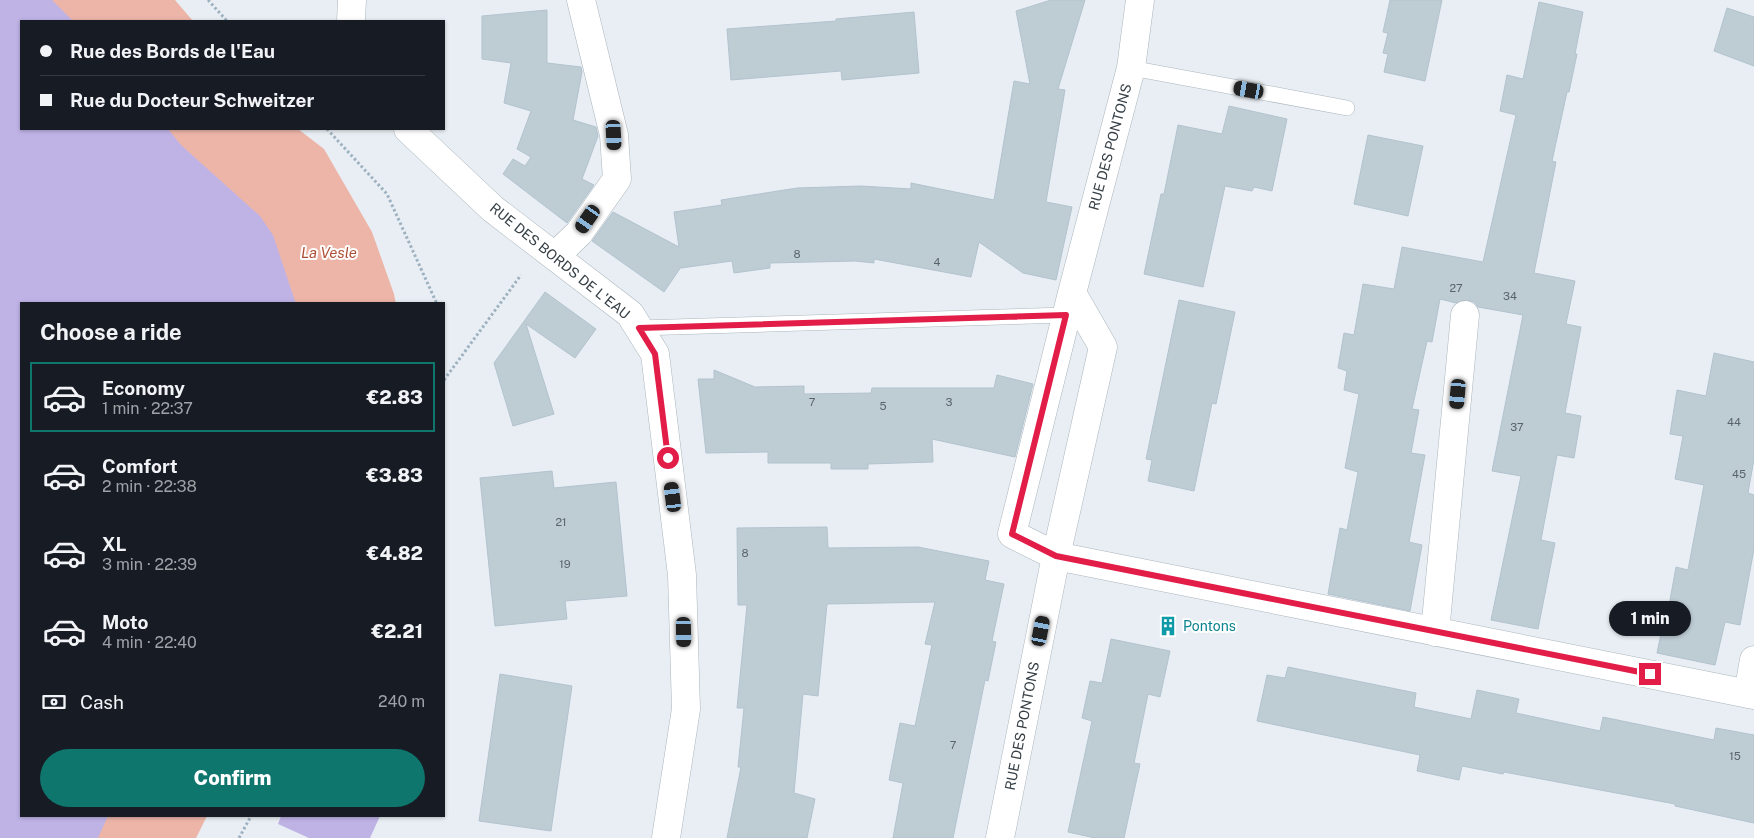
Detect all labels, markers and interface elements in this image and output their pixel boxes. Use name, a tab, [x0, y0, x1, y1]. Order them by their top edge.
text: Rue des Bords de l'Eau	[70, 40, 275, 62]
car	[1232, 80, 1265, 100]
street label: RUE DES PONTONS	[1085, 82, 1135, 212]
text: Rue du Docteur Schweitzer	[70, 89, 314, 111]
car	[605, 120, 622, 150]
street label: RUE DES BORDS DE L'EAU	[487, 200, 633, 322]
car	[573, 202, 602, 236]
water label: La Vesle	[301, 244, 357, 261]
house number: 8	[793, 248, 801, 260]
house number: 4	[934, 256, 941, 268]
house number: 27	[1449, 282, 1463, 294]
house number: 34	[1503, 290, 1517, 302]
text: Choose a ride	[40, 319, 182, 345]
icon: car	[42, 375, 87, 420]
text: Economy	[102, 377, 185, 399]
car	[1449, 378, 1466, 410]
text: €2.83	[366, 386, 423, 408]
house number: 7	[809, 396, 816, 408]
house number: 3	[946, 396, 953, 408]
text: 1 min · 22:37	[102, 399, 193, 418]
house number: 5	[879, 400, 887, 412]
house number: 44	[1727, 416, 1741, 428]
house number: 37	[1510, 421, 1524, 433]
route start	[657, 447, 679, 469]
icon: car	[42, 453, 87, 498]
text: Comfort	[102, 455, 178, 477]
text: €3.83	[366, 464, 423, 486]
house number: 45	[1732, 468, 1746, 480]
text: 2 min · 22:38	[102, 477, 197, 496]
car	[663, 481, 682, 513]
house number: 21	[555, 516, 567, 528]
icon: car	[42, 531, 87, 576]
text: XL	[102, 533, 127, 555]
text: €4.82	[367, 542, 423, 564]
house number: 8	[741, 547, 749, 559]
text: 3 min · 22:39	[102, 555, 197, 574]
house number: 19	[559, 558, 571, 570]
callout: 1 min	[1609, 602, 1691, 636]
icon: car	[42, 609, 87, 654]
text: 1 min	[1630, 609, 1670, 628]
text: Moto	[102, 611, 148, 633]
car	[1030, 615, 1051, 647]
building icon: Pontons	[1157, 615, 1179, 637]
car	[676, 617, 691, 647]
place label: Pontons	[1183, 618, 1236, 634]
text: €2.21	[371, 620, 423, 642]
text: 4 min · 22:40	[102, 633, 197, 652]
street label: RUE DES PONTONS	[1002, 660, 1042, 792]
route end	[1639, 663, 1661, 685]
icon: cash	[40, 688, 68, 716]
text: Cash	[80, 691, 124, 713]
text: 240 m	[378, 692, 425, 711]
house number: 7	[950, 739, 957, 751]
button: Confirm	[40, 749, 425, 807]
house number: 15	[1729, 750, 1741, 762]

